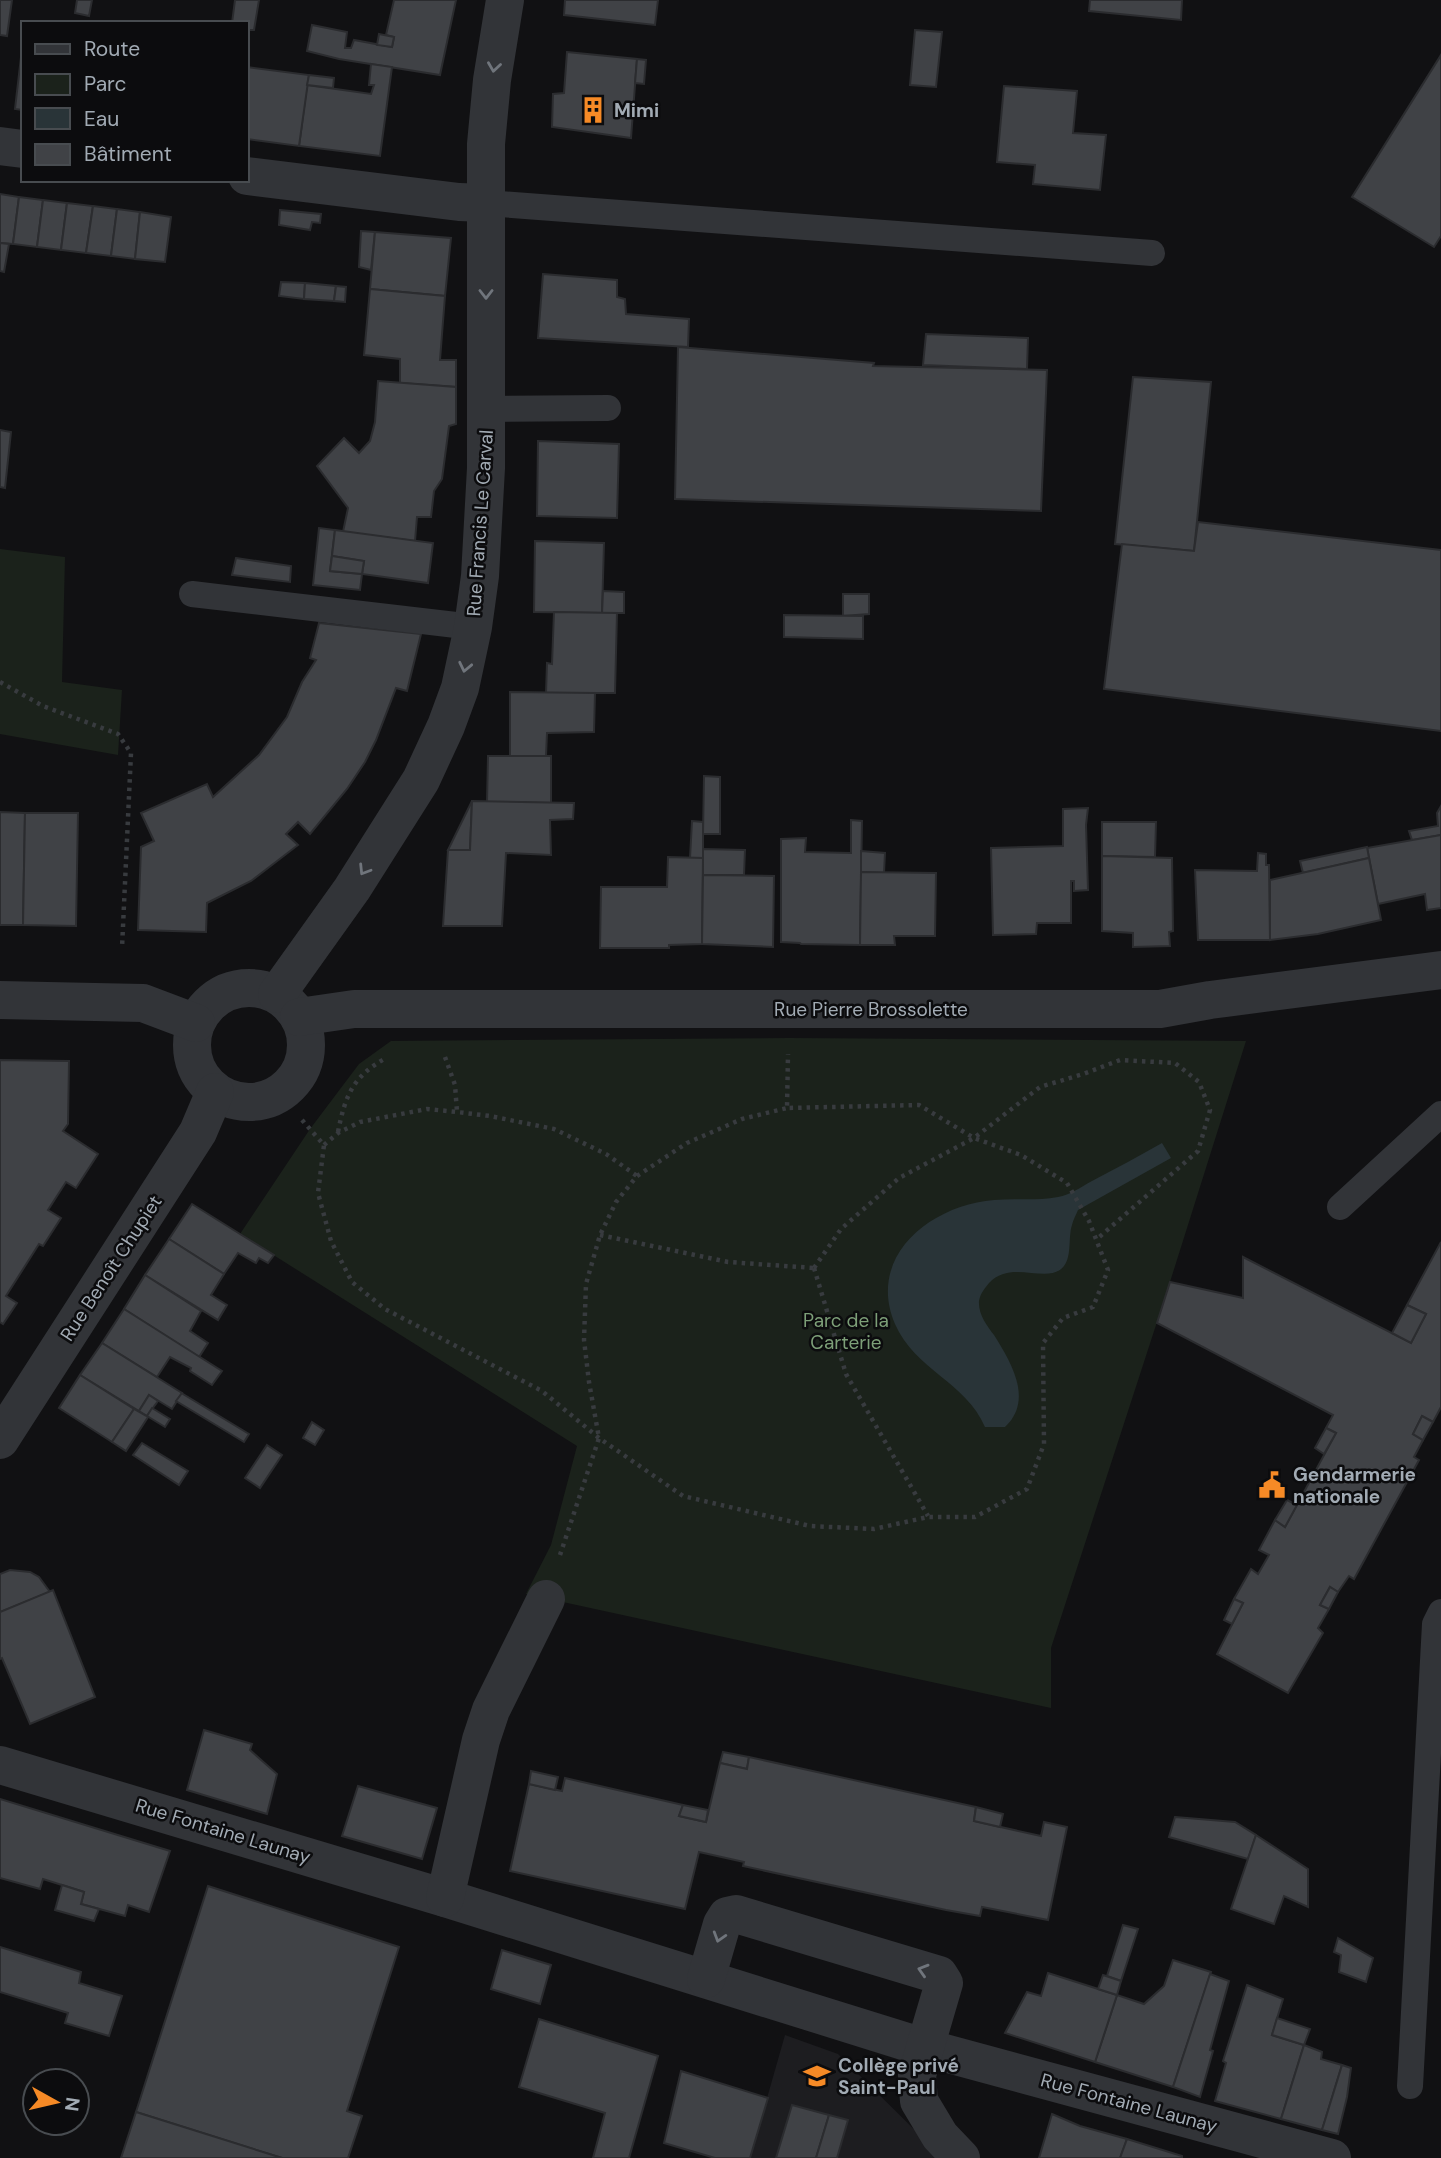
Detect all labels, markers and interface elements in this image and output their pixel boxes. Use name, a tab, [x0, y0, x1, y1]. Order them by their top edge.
legend	[21, 21, 248, 182]
text: Route	[84, 35, 140, 63]
one-way arrow	[486, 61, 501, 73]
text: Parc	[84, 70, 127, 98]
building icon: Mimi	[578, 95, 608, 125]
place label: Mimi	[614, 98, 659, 123]
text: Eau	[84, 105, 119, 133]
text: Bâtiment	[84, 140, 172, 168]
one-way arrow	[478, 290, 494, 300]
street label: Rue Francis Le Carval	[461, 429, 499, 617]
one-way arrow	[458, 661, 473, 673]
one-way arrow	[359, 862, 372, 875]
street label: Rue Pierre Brossolette	[774, 997, 968, 1022]
street label: Rue Benoît Chupiet	[54, 1190, 168, 1346]
park label: Parc de la Carterie	[803, 1308, 889, 1355]
place label: Gendarmerie nationale	[1293, 1462, 1416, 1509]
public building icon: Gendarmerie nationale	[1257, 1470, 1287, 1500]
street label: Rue Fontaine Launay	[132, 1792, 314, 1870]
one-way arrow	[712, 1931, 727, 1943]
one-way arrow	[917, 1964, 929, 1979]
place label: Collège privé Saint-Paul	[838, 2053, 959, 2100]
school or university icon: Collège privé Saint-Paul	[802, 2061, 832, 2091]
north arrow	[21, 2067, 91, 2137]
street label: Rue Fontaine Launay	[1038, 2067, 1220, 2139]
text: N	[59, 2096, 86, 2113]

